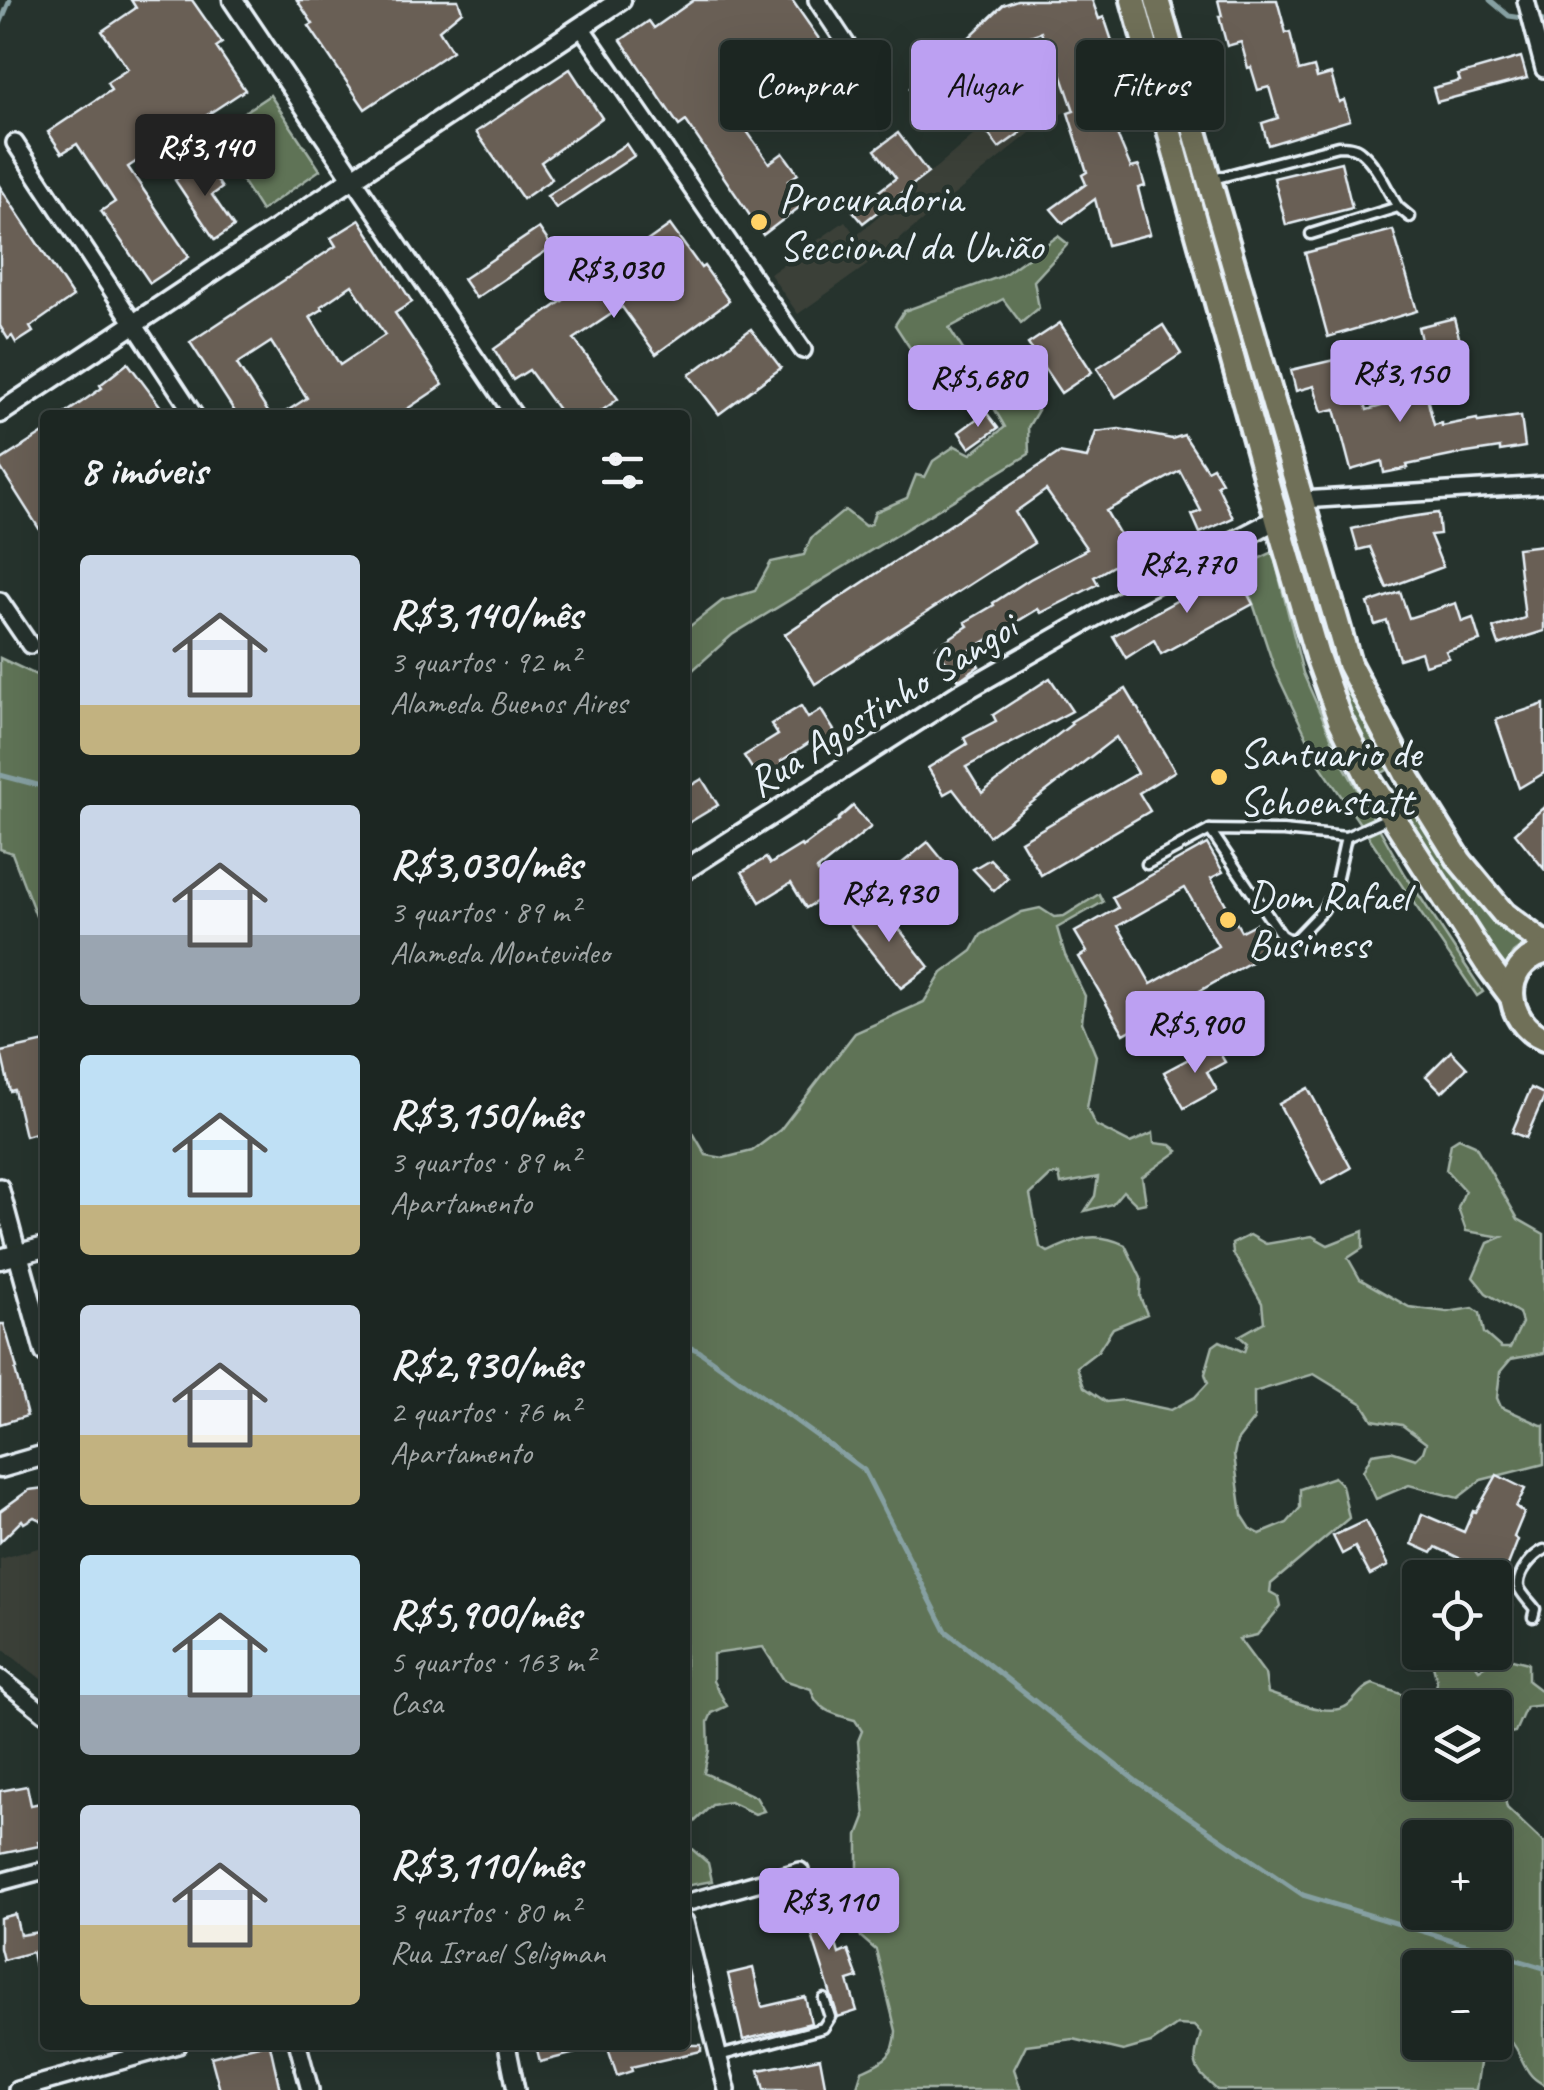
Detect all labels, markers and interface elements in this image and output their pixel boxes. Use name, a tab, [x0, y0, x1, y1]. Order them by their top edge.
chip: Comprar	[720, 40, 891, 130]
chip: Alugar	[911, 40, 1056, 130]
chip: Filtros	[1076, 40, 1224, 130]
pin: R$3,140	[113, 114, 297, 199]
text: R$3,140	[157, 126, 253, 167]
place label: Procuradoria Seccional da União	[779, 172, 1045, 273]
marker: Procuradoria Seccional da União	[748, 211, 770, 233]
pin: R$3,030	[522, 236, 706, 321]
text: R$3,030	[566, 248, 662, 289]
pin: R$3,150	[1308, 340, 1492, 425]
pin: R$5,680	[886, 345, 1070, 430]
text: R$3,150	[1352, 352, 1448, 393]
text: R$5,680	[930, 357, 1026, 398]
icon: filters	[595, 443, 650, 498]
text: 8 imóveis	[80, 444, 207, 497]
pin: R$2,770	[1095, 531, 1279, 616]
text: R$2,770	[1139, 543, 1235, 584]
text: R$3,140/mês	[390, 588, 582, 641]
icon: home	[160, 595, 280, 715]
street label: Rua Agostinho Sangoi	[737, 598, 1031, 809]
text: 3 quartos · 92 m²	[390, 641, 579, 682]
text: Alameda Buenos Aires	[390, 682, 627, 723]
place label: Santuario de Schoenstatt	[1239, 727, 1423, 828]
marker: Santuario de Schoenstatt	[1208, 766, 1230, 788]
text: R$3,030/mês	[390, 838, 582, 891]
icon: home	[160, 845, 280, 965]
pin: R$2,930	[797, 860, 981, 945]
place label: Dom Rafael Business	[1248, 870, 1416, 971]
text: R$2,930	[841, 872, 937, 913]
text: 3 quartos · 89 m²	[390, 891, 579, 932]
marker: Dom Rafael Business	[1217, 909, 1239, 931]
text: Alameda Montevideo	[390, 932, 609, 973]
pin: R$5,900	[1103, 991, 1287, 1076]
text: R$5,900	[1148, 1003, 1242, 1044]
text: R$3,150/mês	[390, 1088, 581, 1141]
icon: home	[160, 1095, 280, 1215]
text: 3 quartos · 89 m²	[390, 1141, 579, 1182]
text: Apartamento	[390, 1182, 532, 1223]
text: R$2,930/mês	[390, 1338, 581, 1391]
icon: home	[160, 1345, 280, 1465]
text: 2 quartos · 76 m²	[390, 1391, 579, 1432]
text: Apartamento	[390, 1432, 532, 1473]
map controls	[1402, 1560, 1512, 2060]
button: locate	[1402, 1560, 1512, 1670]
text: R$5,900/mês	[390, 1588, 581, 1641]
icon: home	[160, 1595, 280, 1715]
text: 5 quartos · 163 m²	[390, 1641, 593, 1682]
text: Casa	[390, 1682, 443, 1723]
button: layers	[1402, 1690, 1512, 1800]
button: +	[1402, 1820, 1512, 1930]
text: R$3,110/mês	[390, 1838, 582, 1891]
icon: home	[160, 1845, 280, 1965]
pin: R$3,110	[737, 1868, 921, 1953]
text: R$3,110	[781, 1880, 877, 1921]
text: 3 quartos · 80 m²	[390, 1891, 579, 1932]
text: Rua Israel Seligman	[390, 1932, 605, 1973]
button: −	[1402, 1950, 1512, 2060]

